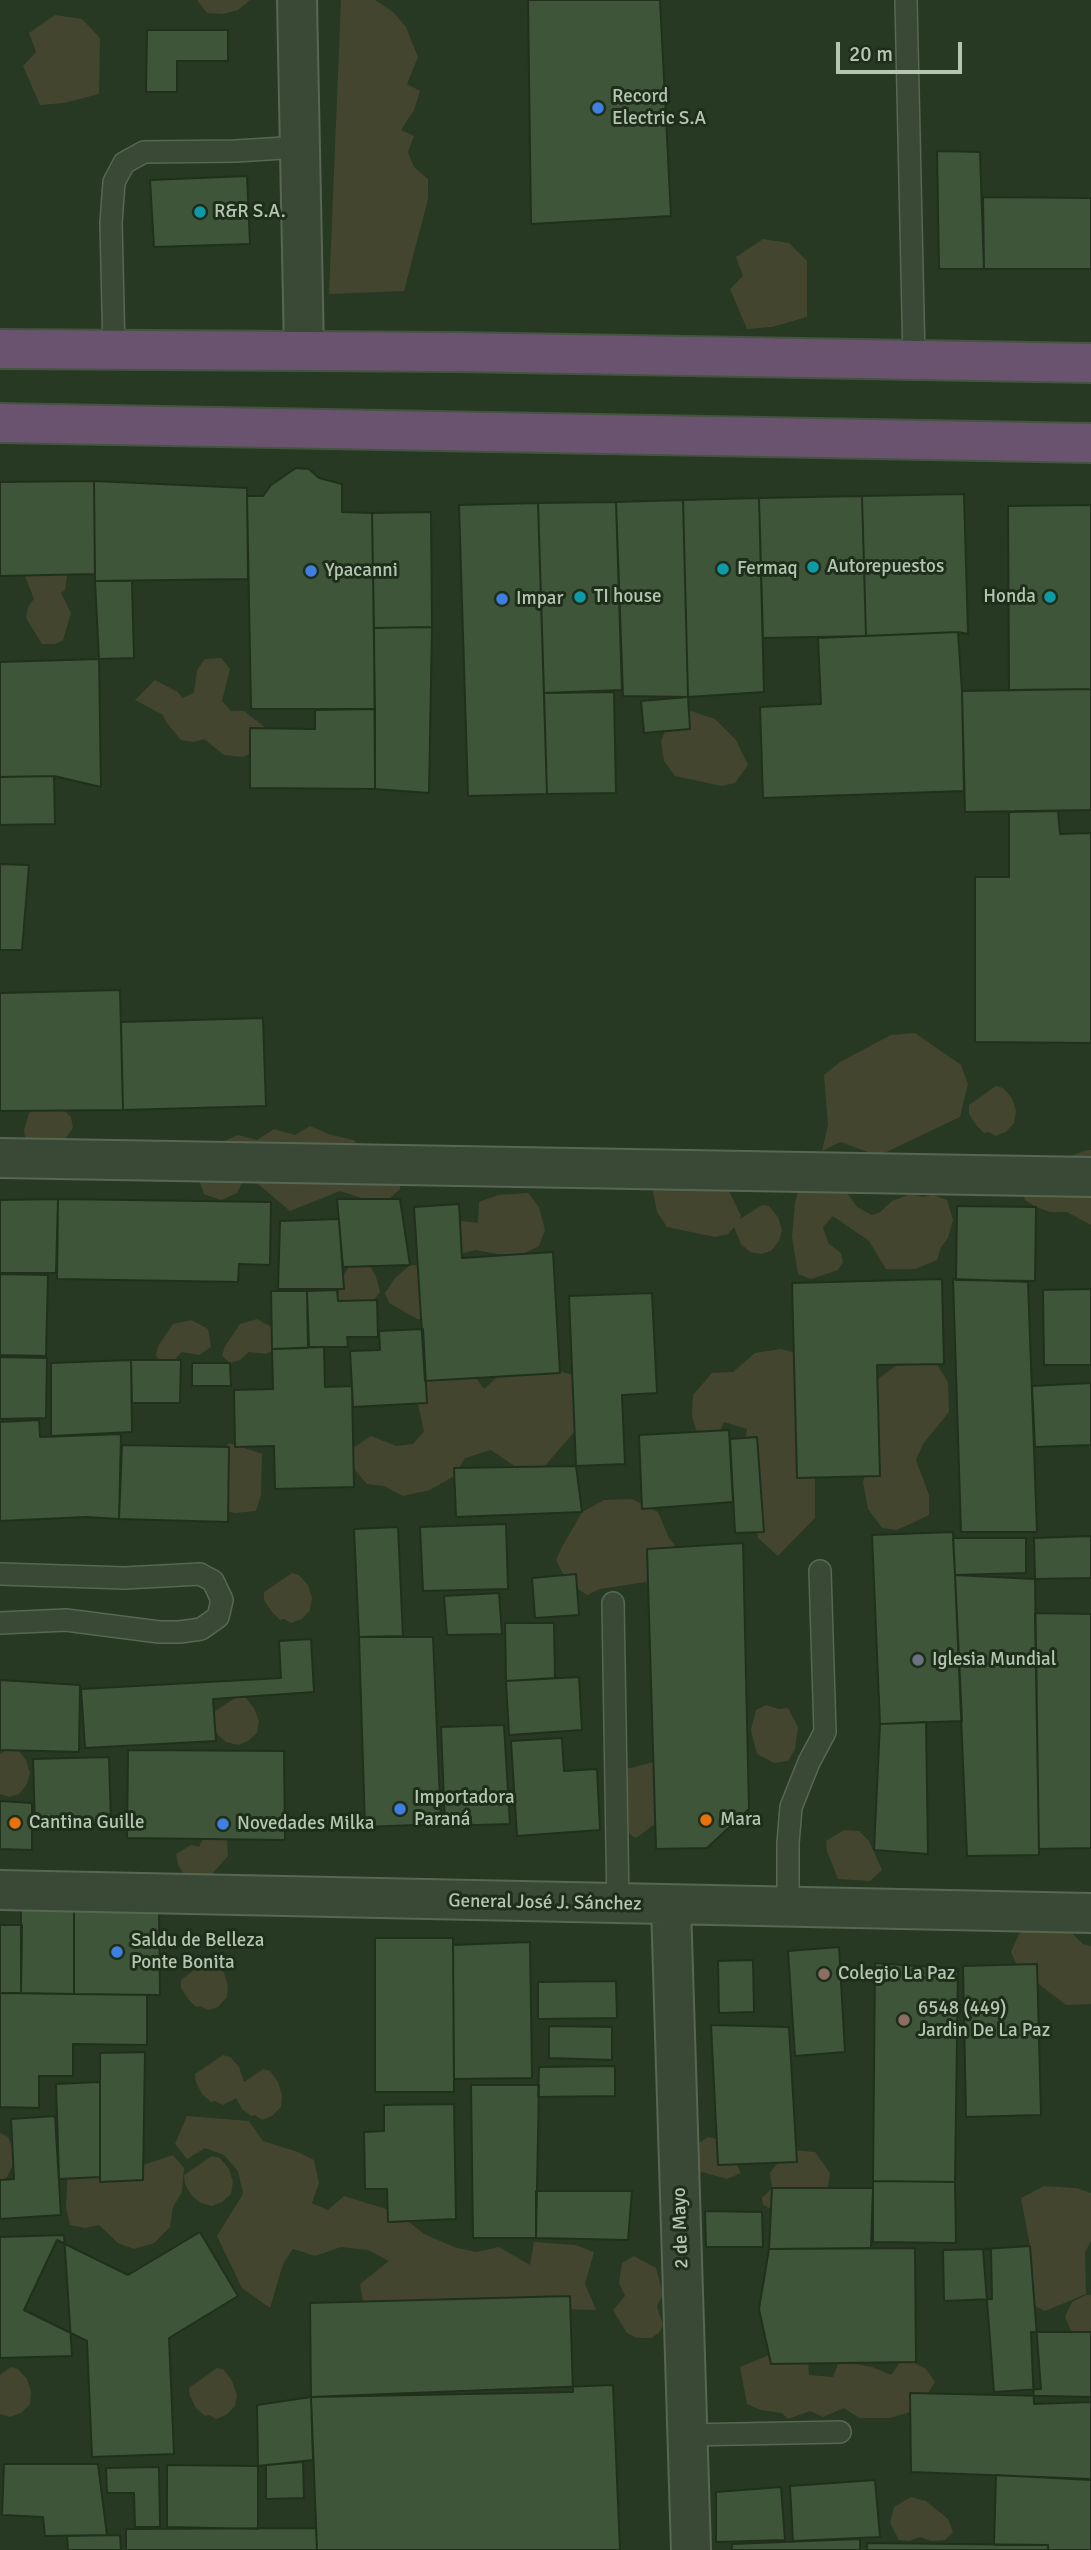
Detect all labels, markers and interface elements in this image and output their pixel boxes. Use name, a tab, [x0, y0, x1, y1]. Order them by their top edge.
scale bar	[839, 28, 965, 72]
text: 20 m	[849, 41, 893, 67]
place label: Record Electric S.A	[612, 86, 706, 130]
marker: Record Electric S.A	[590, 100, 606, 116]
place label: R&R S.A.	[214, 201, 286, 223]
marker: R&R S.A.	[192, 204, 208, 220]
place label: Autorepuestos	[827, 556, 944, 578]
place label: Fermaq	[737, 558, 798, 580]
marker: Autorepuestos	[805, 559, 821, 575]
place label: Ypacanni	[325, 560, 398, 582]
marker: Fermaq	[715, 561, 731, 577]
marker: Ypacanni	[303, 563, 319, 579]
place label: TI house	[594, 586, 662, 608]
place label: Honda	[983, 586, 1036, 608]
place label: Impar	[516, 588, 563, 610]
marker: TI house	[572, 589, 588, 605]
marker: Honda	[1042, 589, 1058, 605]
marker: Impar	[494, 591, 510, 607]
place label: Iglesia Mundial	[932, 1649, 1056, 1671]
marker: Iglesia Mundial	[910, 1652, 926, 1668]
place label: Importadora Paraná	[414, 1787, 515, 1831]
marker: Importadora Paraná	[392, 1801, 408, 1817]
place label: Mara	[720, 1809, 761, 1831]
place label: Cantina Guille	[29, 1812, 144, 1834]
marker: Mara	[698, 1812, 714, 1828]
place label: Novedades Milka	[237, 1813, 374, 1835]
marker: Cantina Guille	[7, 1815, 23, 1831]
marker: Novedades Milka	[215, 1816, 231, 1832]
street label: General José J. Sánchez	[448, 1890, 642, 1916]
place label: Saldu de Belleza Ponte Bonita	[131, 1930, 264, 1974]
marker: Saldu de Belleza Ponte Bonita	[109, 1944, 125, 1960]
place label: Colegio La Paz	[838, 1963, 955, 1985]
marker: Colegio La Paz	[816, 1966, 832, 1982]
place label: 6548 (449) Jardin De La Paz	[918, 1998, 1050, 2042]
marker: 6548 (449) Jardin De La Paz	[896, 2012, 912, 2028]
street label: 2 de Mayo	[668, 2187, 694, 2269]

